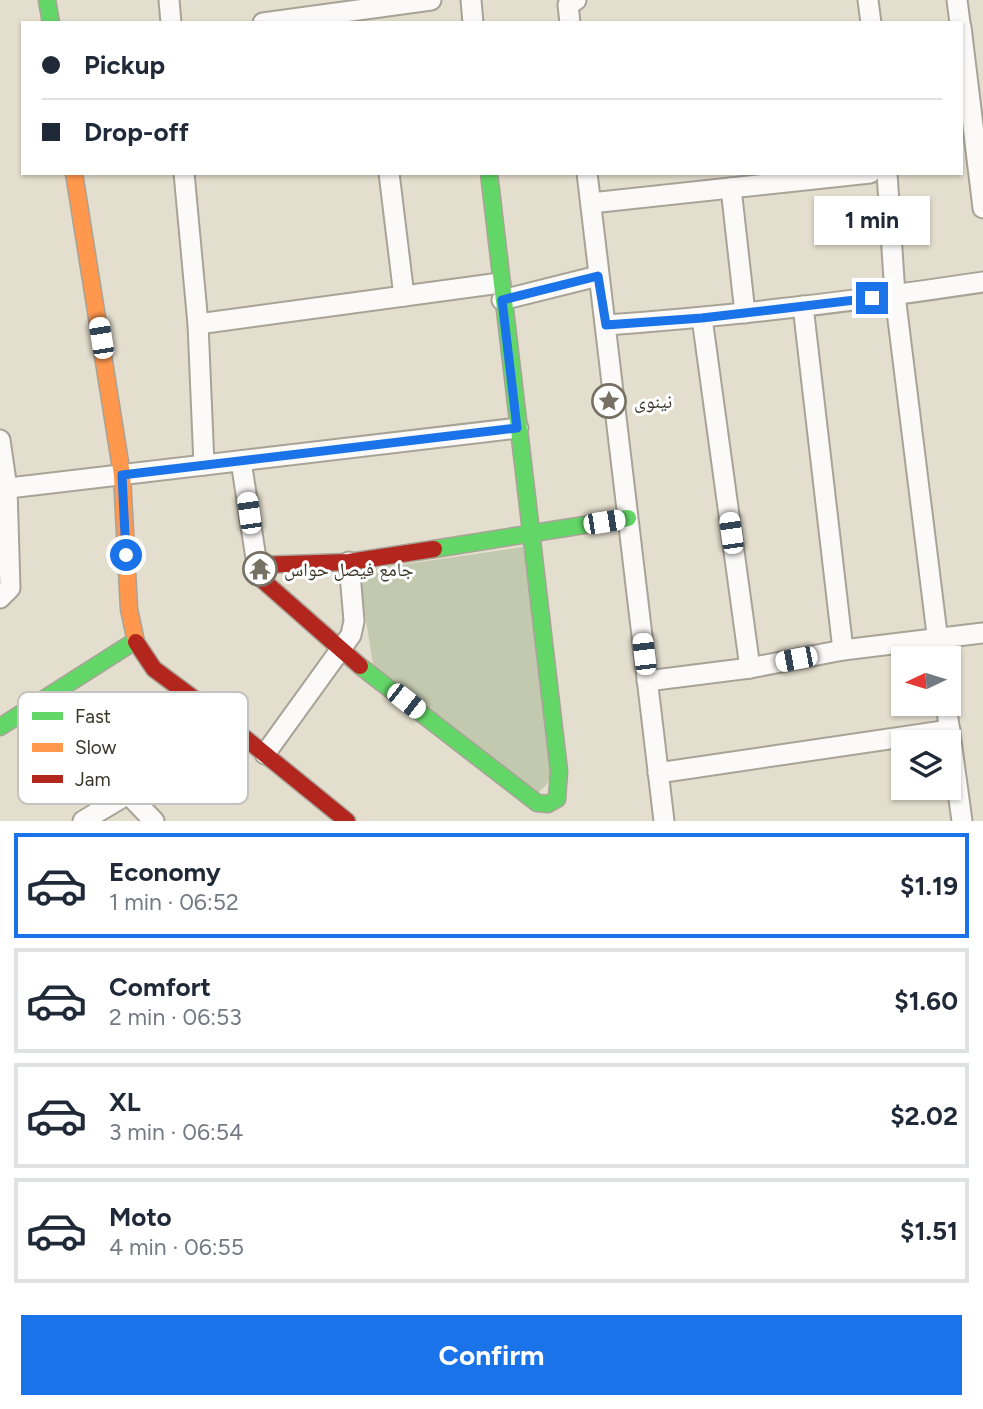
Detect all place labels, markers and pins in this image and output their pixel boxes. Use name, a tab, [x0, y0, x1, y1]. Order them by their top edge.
place icon: نينوى	[590, 382, 628, 420]
place label: نينوى	[634, 390, 672, 413]
temple icon: جامع فيصل حواس	[241, 550, 279, 588]
place label: جامع فيصل حواس	[284, 558, 414, 582]

